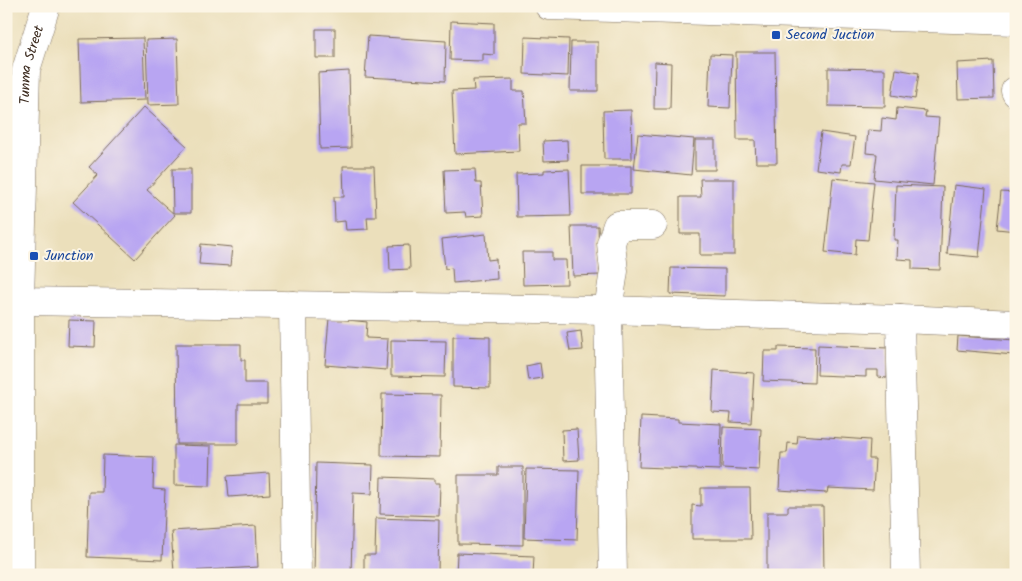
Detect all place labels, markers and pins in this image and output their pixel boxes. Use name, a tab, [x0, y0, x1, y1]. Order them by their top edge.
place label: Second Juction	[786, 24, 874, 46]
marker: Second Juction	[770, 29, 782, 41]
place label: Junction	[44, 245, 94, 267]
marker: Junction	[28, 250, 40, 262]

